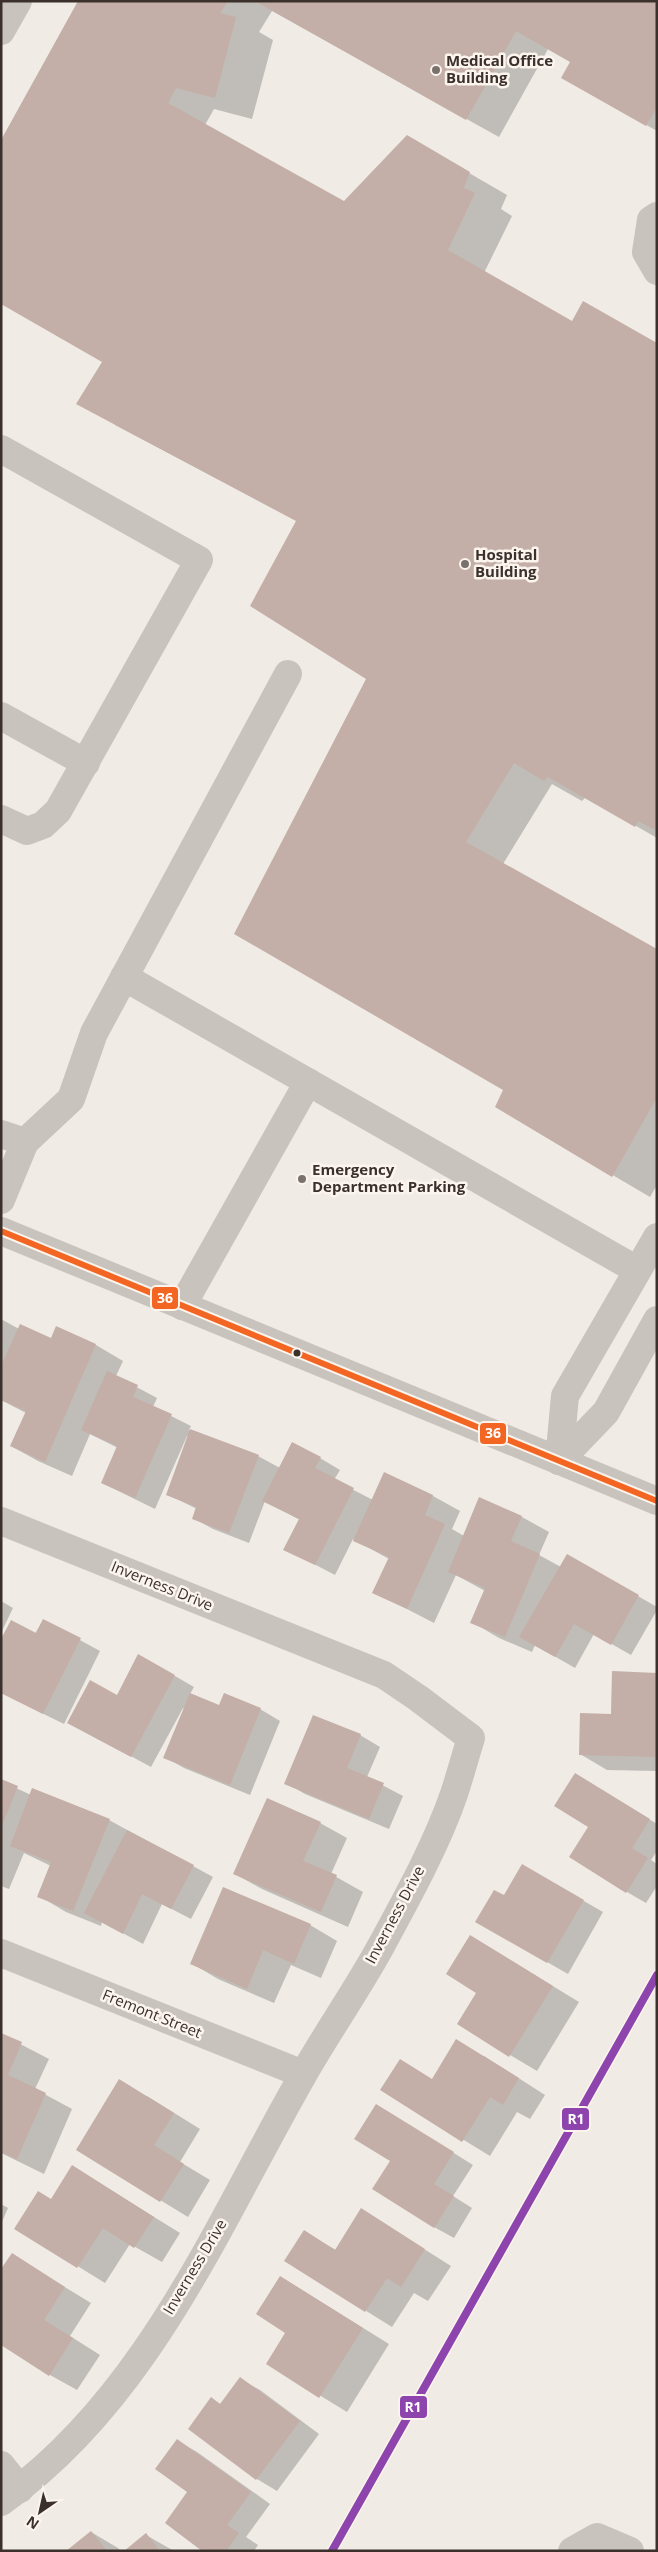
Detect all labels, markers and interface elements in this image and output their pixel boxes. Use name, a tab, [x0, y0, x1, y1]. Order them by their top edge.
place label: Medical Office Building	[446, 50, 553, 87]
marker: Medical Office Building	[430, 64, 442, 76]
place label: Hospital Building	[475, 544, 537, 581]
marker: Hospital Building	[459, 558, 471, 570]
place label: Emergency Department Parking	[312, 1159, 466, 1196]
marker: Emergency Department Parking	[296, 1173, 308, 1185]
line badge: 36	[151, 1286, 179, 1310]
text: 36	[157, 1288, 173, 1307]
unlabelled marker	[292, 1348, 302, 1358]
line badge: 36	[479, 1422, 507, 1445]
text: 36	[485, 1423, 501, 1442]
street label: Inverness Drive	[109, 1556, 216, 1615]
street label: Inverness Drive	[360, 1862, 428, 1967]
street label: Fremont Street	[100, 1984, 205, 2042]
line badge: R1	[561, 2107, 590, 2131]
text: R1	[567, 2109, 585, 2128]
street label: Inverness Drive	[158, 2215, 231, 2318]
line badge: R1	[399, 2395, 428, 2419]
text: R1	[404, 2397, 422, 2416]
north arrow	[15, 2487, 65, 2537]
text: N	[22, 2512, 42, 2534]

